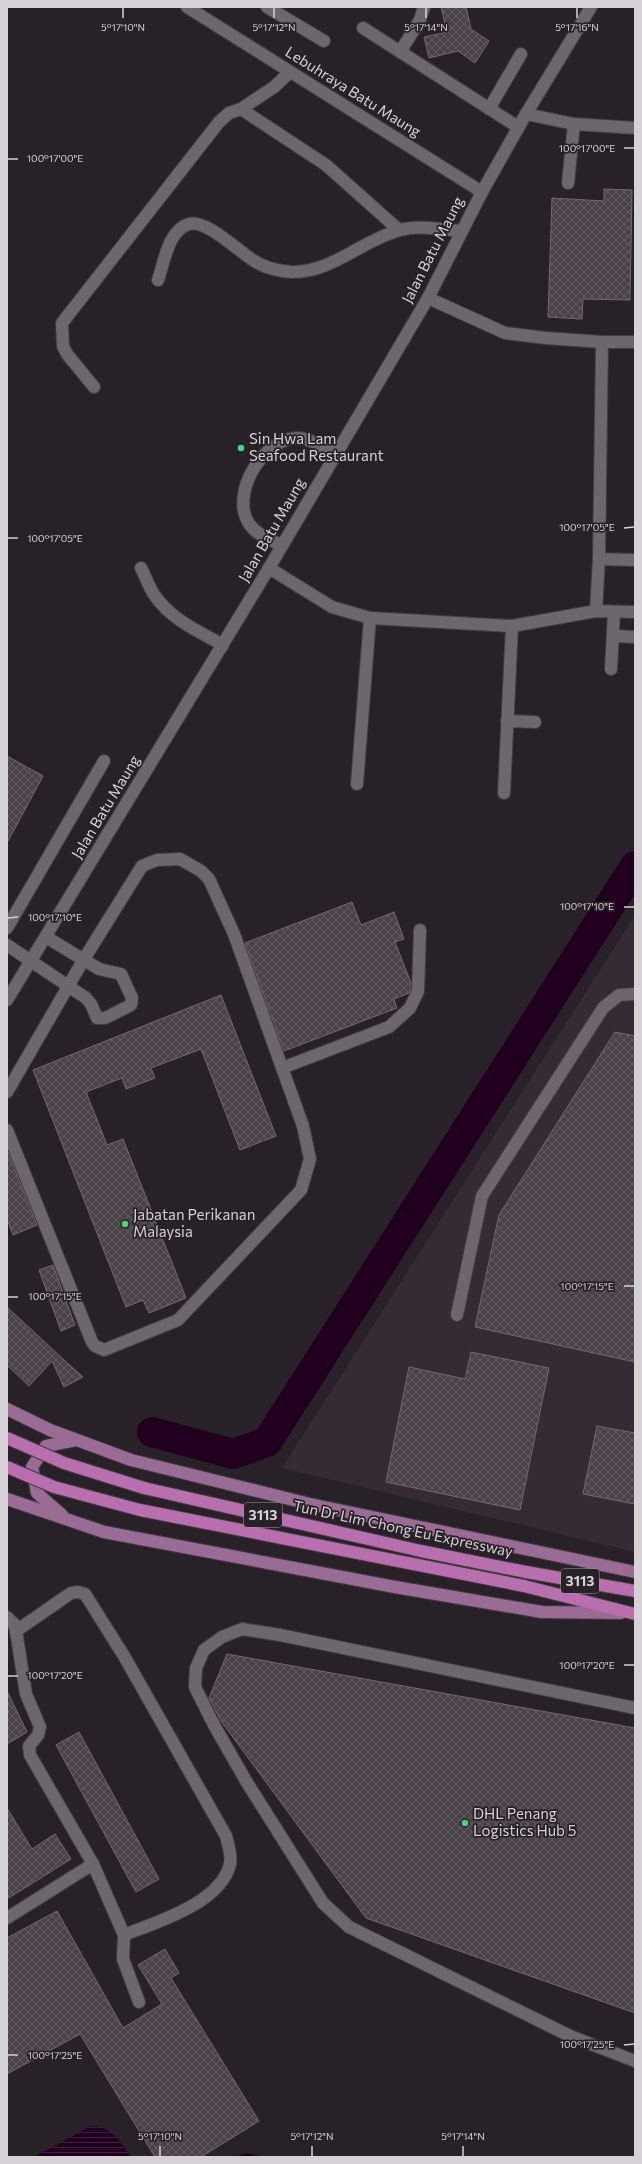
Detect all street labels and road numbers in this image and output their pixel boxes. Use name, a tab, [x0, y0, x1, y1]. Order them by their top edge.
street label: Lebuhraya Batu Maung	[282, 42, 425, 140]
street label: Jalan Batu Maung	[397, 193, 467, 306]
street label: Jalan Batu Maung	[234, 474, 308, 585]
street label: Jalan Batu Maung	[67, 752, 143, 861]
street label: Tun Dr Lim Chong Eu Expressway	[292, 1496, 515, 1560]
road number: 3113	[244, 1503, 282, 1527]
road number: 3113	[561, 1569, 599, 1593]

